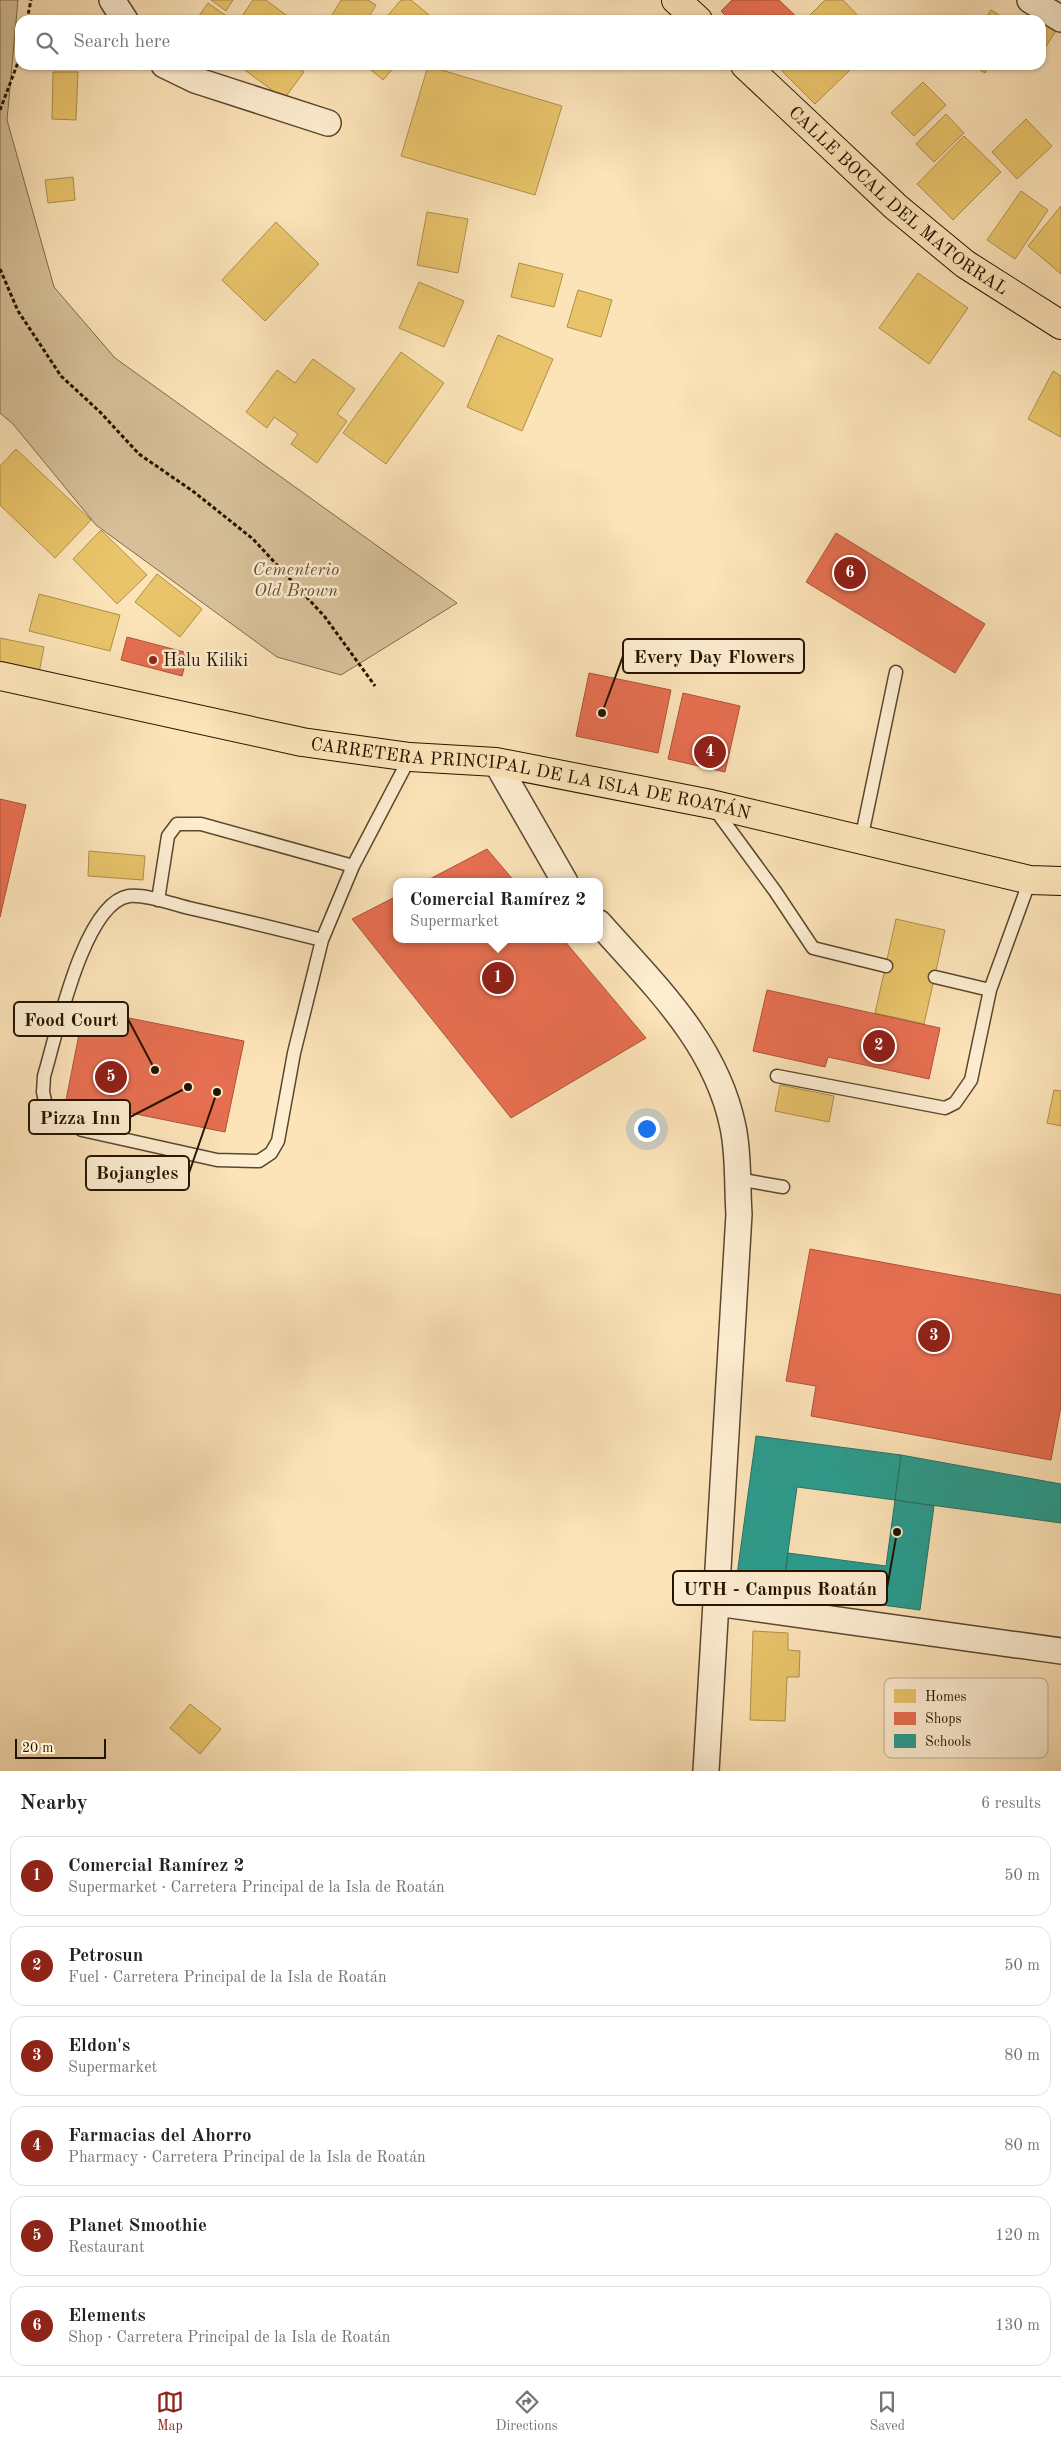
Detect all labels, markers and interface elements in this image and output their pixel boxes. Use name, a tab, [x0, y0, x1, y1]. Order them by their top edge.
search box	[15, 15, 1046, 70]
icon: search	[33, 29, 61, 57]
text: Search here	[73, 33, 170, 52]
street label: CALLE BOCAL DEL MATORRAL	[785, 103, 1011, 299]
pin: 6	[834, 554, 866, 592]
park label: Cementerio Old Brown	[253, 561, 339, 600]
callout: Every Day Flowers	[623, 639, 804, 673]
text: Every Day Flowers	[634, 649, 794, 668]
place label: Halu Kiliki	[163, 652, 248, 670]
marker: Halu Kiliki	[147, 654, 159, 666]
pin: 4	[694, 733, 726, 771]
street label: CARRETERA PRINCIPAL DE LA ISLA DE ROATÁN	[309, 735, 752, 823]
popup	[393, 878, 603, 943]
text: Comercial Ramírez 2	[410, 891, 586, 910]
text: Supermarket	[410, 914, 499, 930]
pin: 1	[482, 959, 514, 997]
callout: Food Court	[14, 1002, 128, 1036]
text: Food Court	[24, 1012, 118, 1031]
pin: 2	[863, 1027, 895, 1065]
pin: 5	[95, 1058, 127, 1096]
callout: Pizza Inn	[29, 1100, 130, 1134]
text: Pizza Inn	[40, 1110, 120, 1129]
your location	[634, 1116, 660, 1142]
callout: Bojangles	[86, 1156, 189, 1190]
text: Bojangles	[96, 1165, 178, 1184]
pin: 3	[918, 1317, 950, 1355]
callout: UTH - Campus Roatán	[673, 1571, 887, 1605]
text: UTH - Campus Roatán	[683, 1581, 877, 1600]
legend	[884, 1678, 1048, 1758]
text: Homes	[925, 1690, 967, 1704]
text: Shops	[925, 1712, 962, 1726]
text: Schools	[925, 1735, 971, 1749]
scale bar	[15, 1736, 106, 1759]
text: 20 m	[22, 1741, 53, 1755]
text: Nearby	[20, 1793, 88, 1814]
text: 6 results	[981, 1796, 1041, 1812]
text: Comercial Ramírez 2	[68, 1857, 245, 1876]
text: 1	[32, 1868, 42, 1884]
text: 50 m	[1004, 1868, 1040, 1884]
text: Supermarket · Carretera Principal de la Isla de Roatán	[68, 1880, 445, 1896]
text: Petrosun	[68, 1947, 143, 1966]
text: 2	[32, 1958, 42, 1974]
text: 50 m	[1004, 1958, 1040, 1974]
text: Fuel · Carretera Principal de la Isla de Roatán	[68, 1970, 387, 1986]
text: Eldon's	[68, 2037, 130, 2056]
text: 3	[32, 2048, 42, 2064]
text: 80 m	[1004, 2048, 1040, 2064]
text: Supermarket	[68, 2060, 157, 2076]
text: Farmacias del Ahorro	[68, 2127, 252, 2146]
text: 4	[32, 2138, 42, 2154]
text: 80 m	[1004, 2138, 1040, 2154]
text: Pharmacy · Carretera Principal de la Isla de Roatán	[68, 2150, 426, 2166]
text: Planet Smoothie	[68, 2217, 207, 2236]
text: 5	[32, 2228, 42, 2244]
text: 120 m	[995, 2228, 1040, 2244]
text: Restaurant	[68, 2240, 145, 2256]
text: Elements	[68, 2307, 146, 2326]
text: 6	[32, 2318, 42, 2334]
text: 130 m	[995, 2318, 1040, 2334]
text: Shop · Carretera Principal de la Isla de Roatán	[68, 2330, 390, 2346]
tab: Map	[156, 2388, 184, 2435]
tab: Directions	[496, 2388, 558, 2435]
tab: Saved	[869, 2388, 905, 2435]

